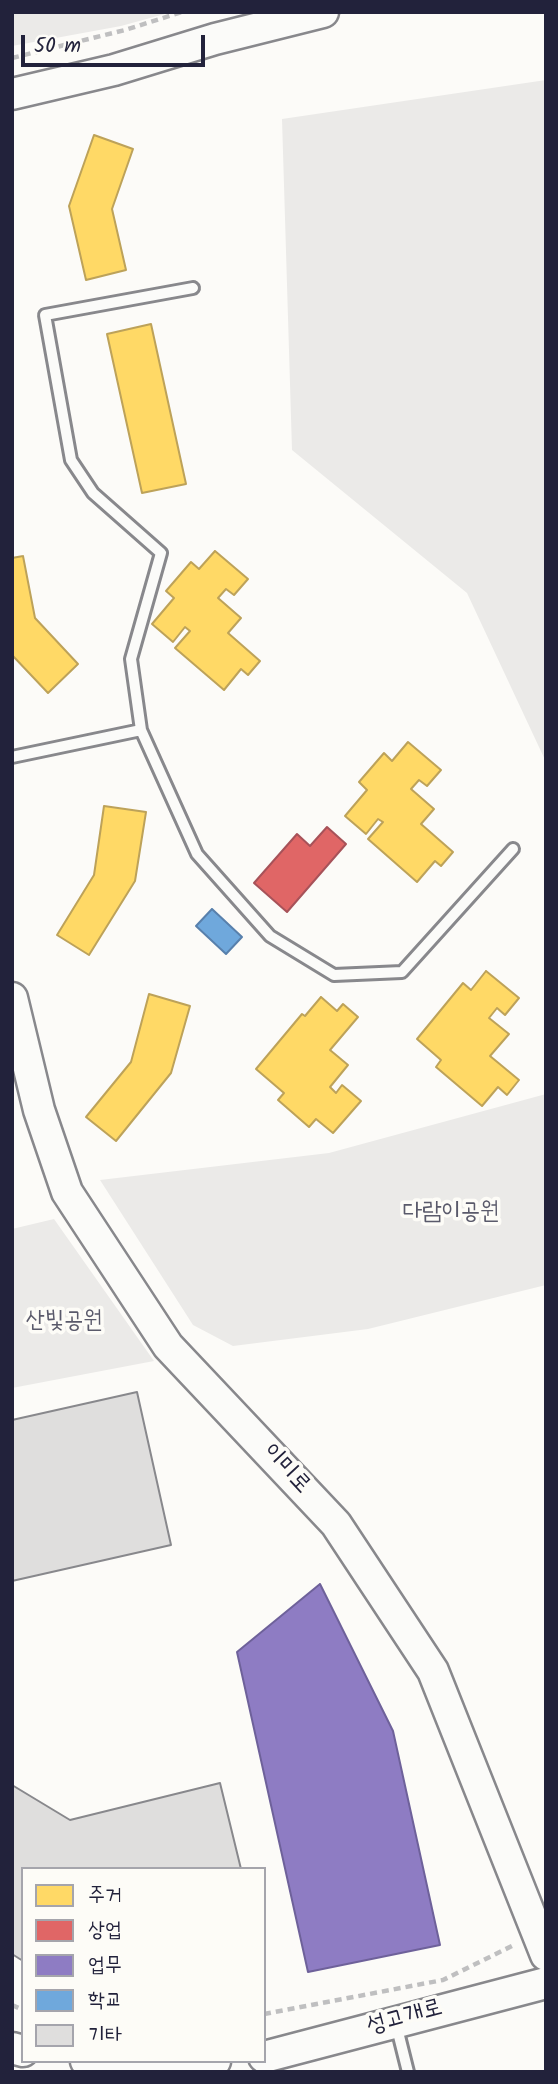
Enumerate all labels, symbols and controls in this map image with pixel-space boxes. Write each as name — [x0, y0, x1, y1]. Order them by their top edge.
scale bar — [24, 21, 208, 65]
text: 50 m — [34, 30, 81, 63]
park label: 다람이공원 — [403, 1200, 499, 1228]
park label: 산빛공원 — [25, 1309, 103, 1337]
street label: 이미로 — [255, 1439, 315, 1501]
legend — [21, 1867, 266, 2063]
text: 주거 — [88, 1879, 122, 1912]
text: 상업 — [88, 1914, 122, 1947]
text: 업무 — [88, 1949, 122, 1982]
text: 학교 — [88, 1984, 122, 2017]
street label: 성고개로 — [364, 1995, 446, 2043]
text: 기타 — [88, 2019, 122, 2052]

